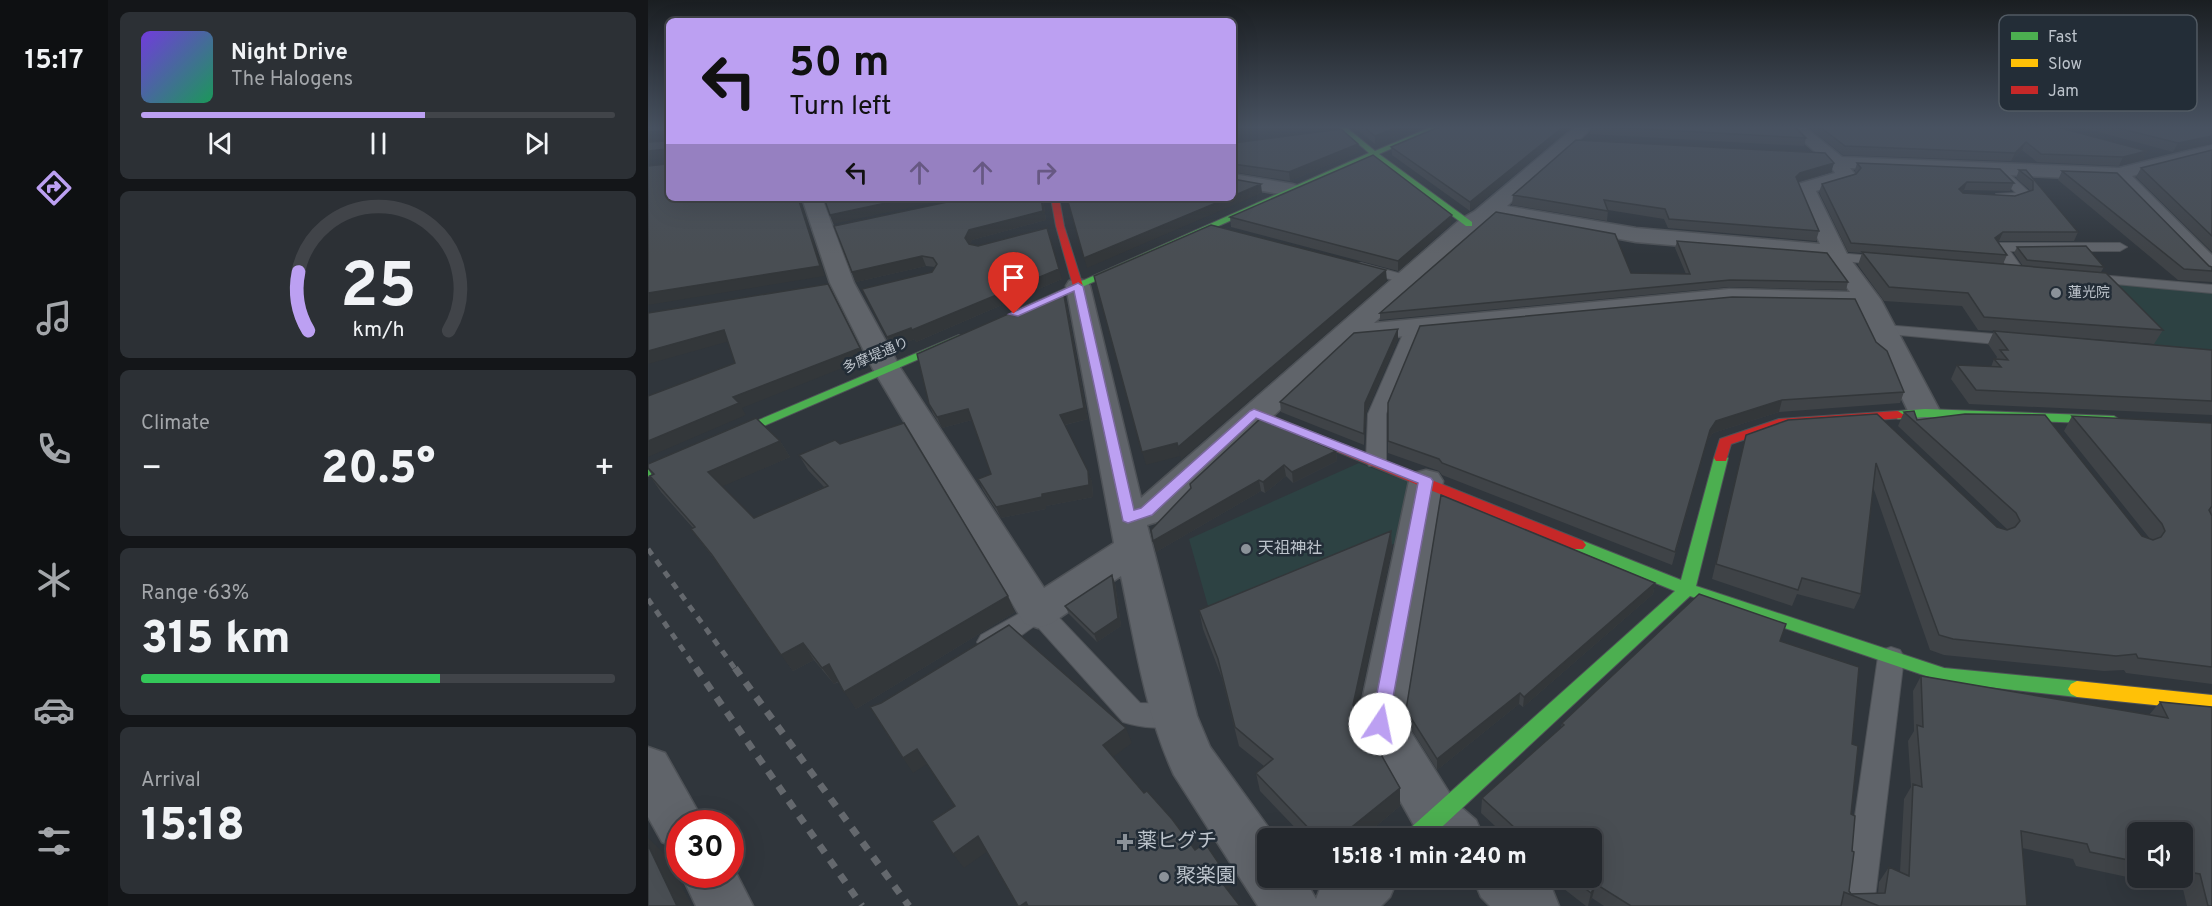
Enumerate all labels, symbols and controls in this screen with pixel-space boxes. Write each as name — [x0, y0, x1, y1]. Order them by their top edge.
legend — [1999, 15, 2197, 111]
text: Fast — [2048, 28, 2078, 48]
text: 50 m — [789, 38, 890, 91]
text: Night Drive — [231, 40, 348, 67]
icon: left — [690, 42, 768, 120]
text: 15:17 — [24, 44, 84, 78]
text: Slow — [2048, 55, 2082, 75]
text: The Halogens — [231, 67, 353, 93]
text: Jam — [2048, 82, 2079, 102]
text: Turn left — [789, 90, 891, 124]
icon: previous — [204, 127, 237, 160]
icon: pause — [362, 127, 395, 160]
icon: next — [520, 127, 553, 160]
icon: left — [840, 156, 873, 189]
icon: ahead — [903, 156, 936, 189]
icon: ahead — [966, 156, 999, 189]
icon: right — [1029, 156, 1062, 189]
icon: directions — [33, 167, 75, 209]
text: 25 — [340, 250, 416, 329]
pin — [988, 252, 1039, 314]
icon: arrive — [997, 261, 1030, 294]
place label: 蓮光院 — [2068, 285, 2110, 302]
marker: 蓮光院 — [2049, 286, 2063, 300]
icon: music — [33, 297, 75, 339]
text: km/h — [352, 318, 404, 345]
street label: 多摩堤通り — [840, 335, 912, 377]
text: Climate — [141, 411, 210, 437]
icon: phone — [33, 428, 75, 470]
text: 20.5° — [321, 442, 435, 499]
text: − — [141, 449, 162, 491]
text: + — [594, 449, 615, 491]
place label: 天祖神社 — [1258, 539, 1322, 559]
marker: 天祖神社 — [1239, 542, 1253, 556]
icon: climate — [33, 559, 75, 601]
text: Range · 63% — [141, 581, 249, 607]
text: 315 km — [141, 612, 291, 669]
icon: car — [33, 689, 75, 731]
position arrow — [1348, 692, 1412, 756]
text: Arrival — [141, 768, 201, 794]
text: 15:18 — [141, 799, 245, 856]
speed limit sign: 30 — [666, 810, 744, 888]
icon: filters — [33, 820, 75, 862]
map controls — [2127, 822, 2193, 888]
button: sound — [2127, 822, 2193, 888]
place label: 薬ヒグチ — [1137, 829, 1217, 855]
marker: 薬ヒグチ — [1118, 835, 1132, 849]
text: 15:18 · 1 min · 240 m — [1332, 844, 1527, 871]
place label: 聚楽園 — [1176, 864, 1236, 890]
marker: 聚楽園 — [1157, 870, 1171, 884]

